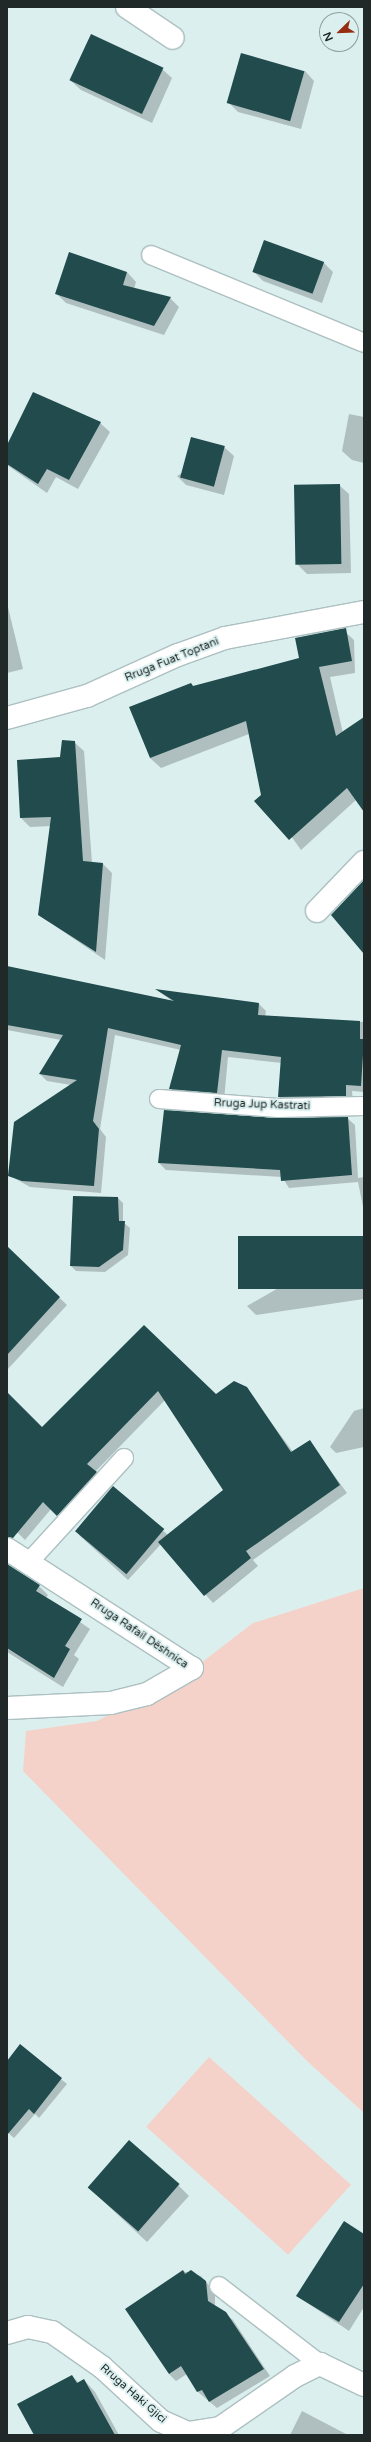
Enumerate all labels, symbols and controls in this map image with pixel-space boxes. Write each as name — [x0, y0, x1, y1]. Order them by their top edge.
north arrow — [319, 12, 359, 52]
text: N — [321, 30, 336, 43]
street label: Rruga Fuat Toptani — [123, 635, 221, 685]
street label: Rruga Jup Kastrati — [214, 1097, 310, 1113]
street label: Rruga Rafail Dëshnica — [88, 1596, 190, 1672]
street label: Rruga Haki Gjici — [97, 2362, 169, 2426]

